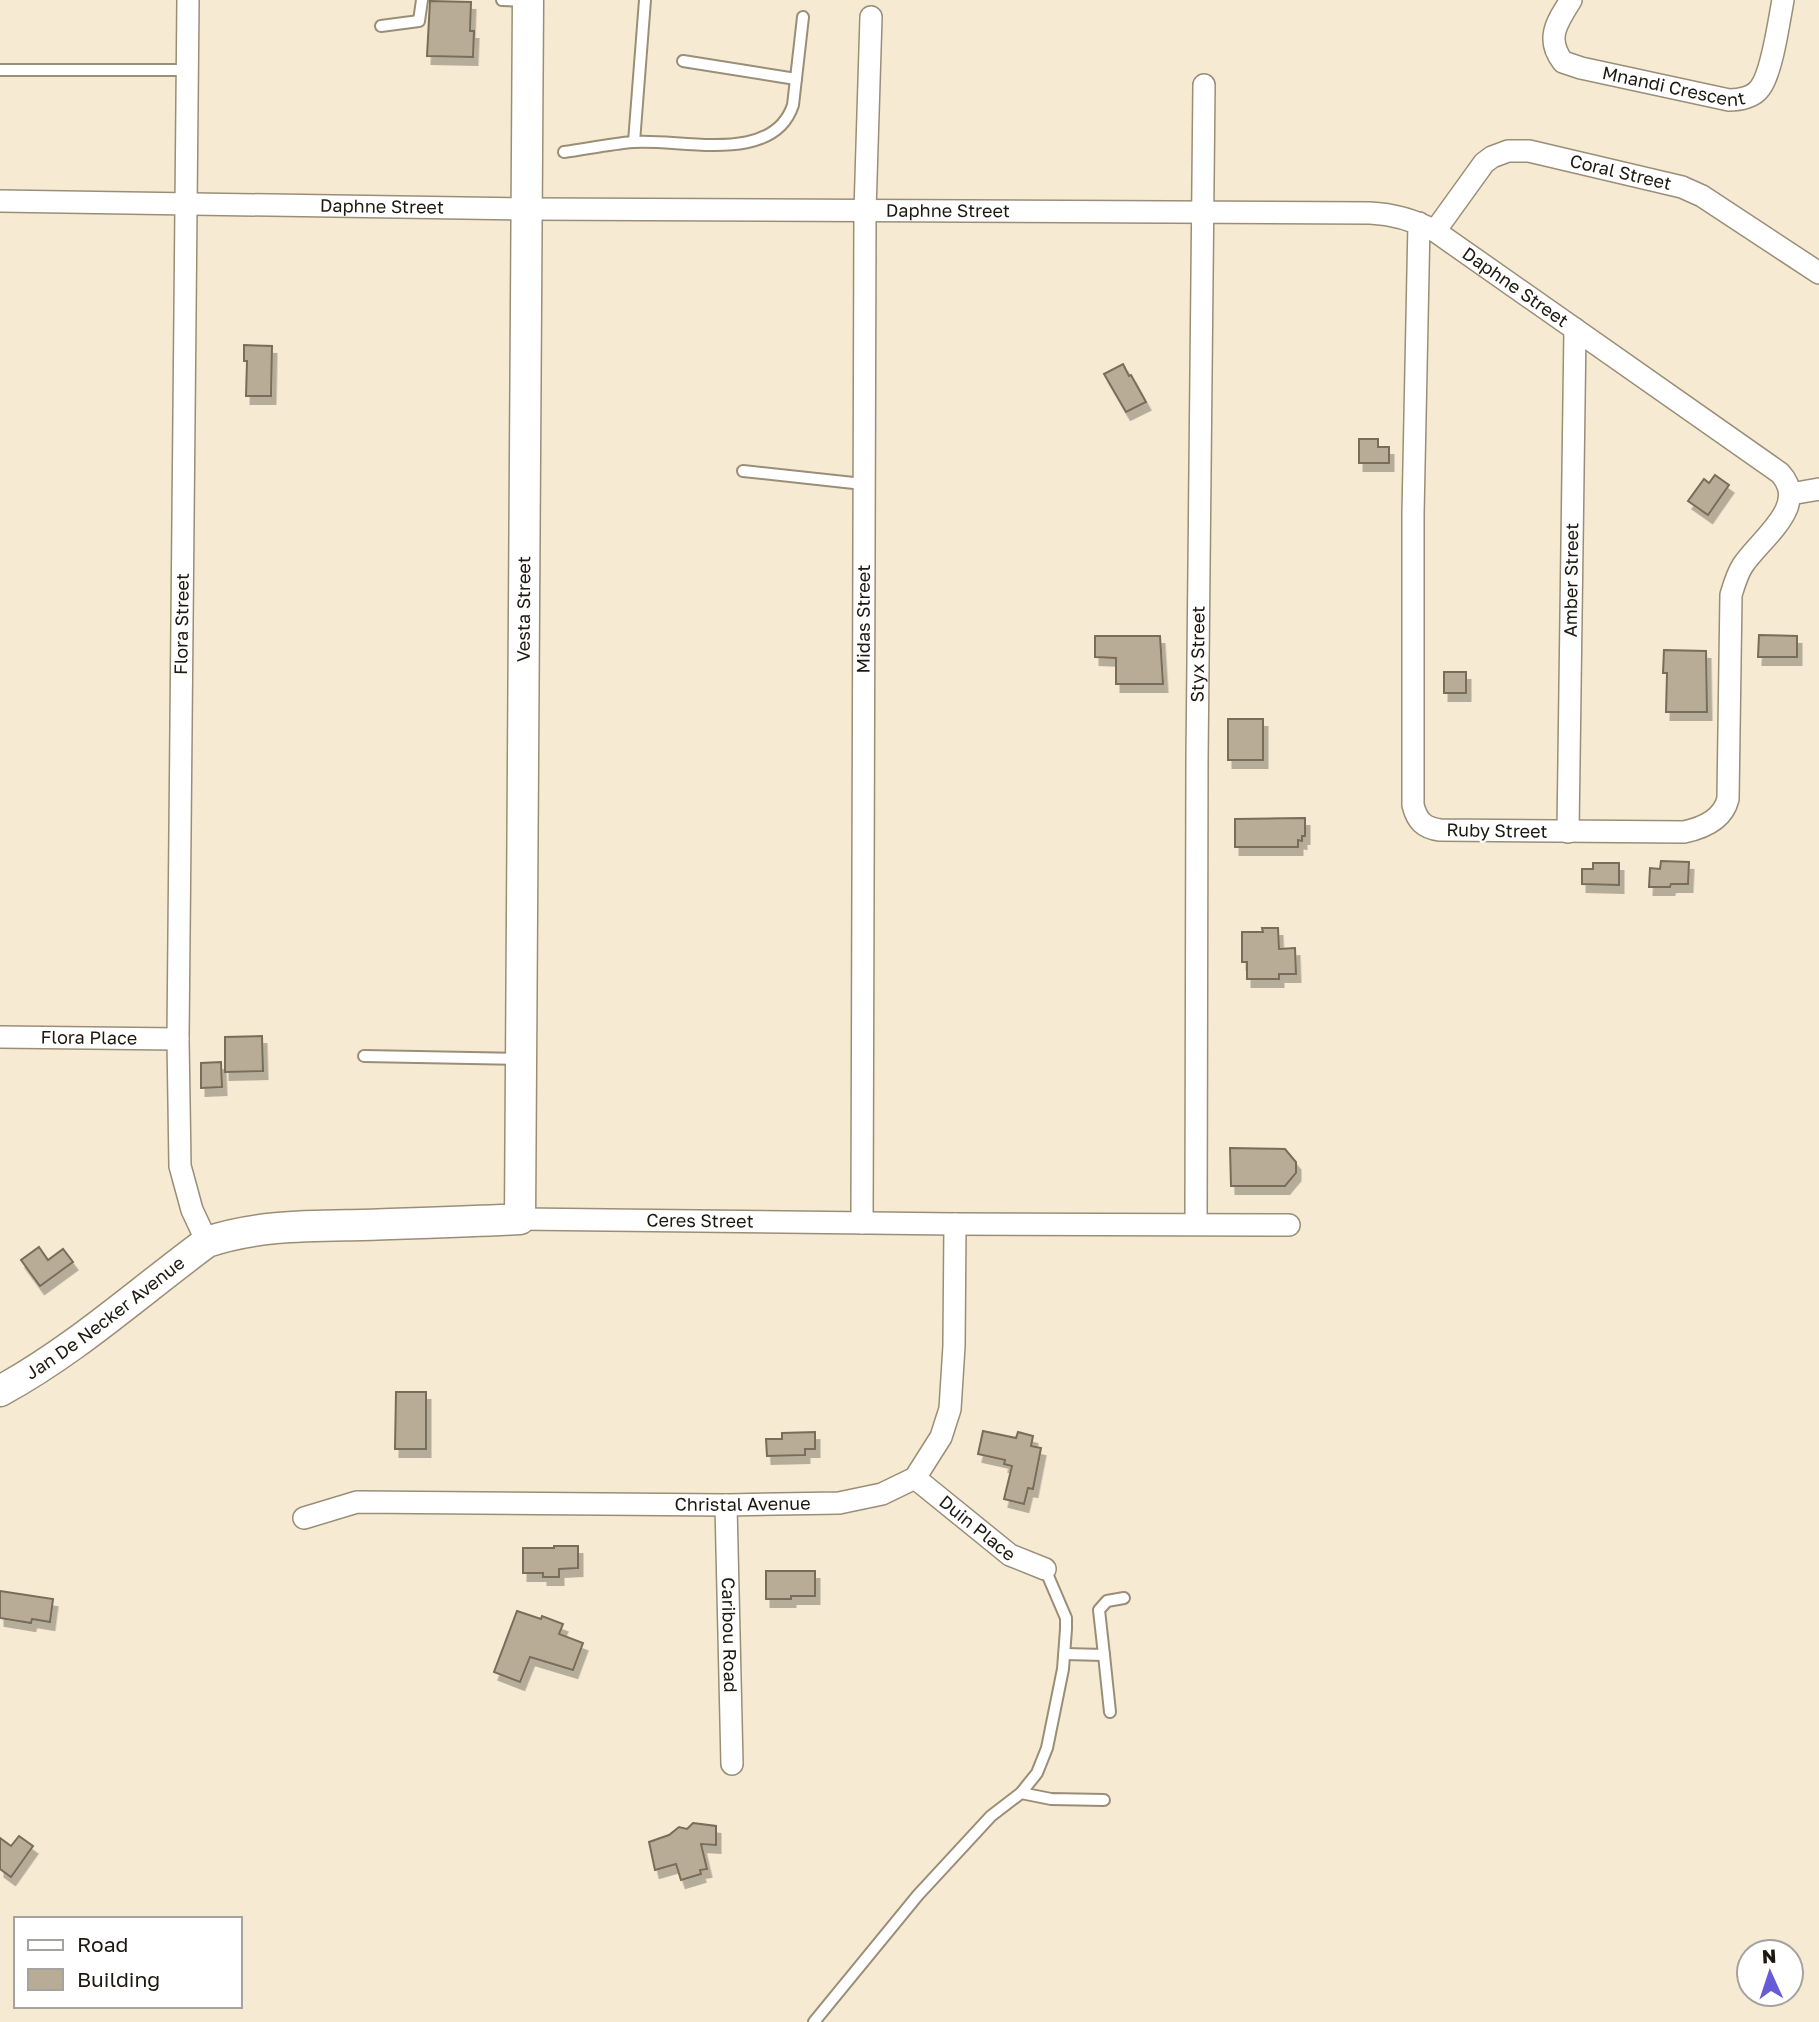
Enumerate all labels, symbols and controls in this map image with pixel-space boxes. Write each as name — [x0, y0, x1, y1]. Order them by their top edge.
street label: Mnandi Crescent — [1600, 61, 1747, 110]
street label: Coral Street — [1568, 149, 1674, 194]
street label: Daphne Street — [320, 194, 444, 218]
street label: Daphne Street — [886, 199, 1010, 221]
street label: Daphne Street — [1459, 242, 1573, 331]
street label: Amber Street — [1559, 523, 1582, 637]
street label: Vesta Street — [512, 556, 534, 662]
street label: Midas Street — [852, 564, 874, 674]
street label: Flora Street — [169, 573, 193, 675]
street label: Styx Street — [1186, 606, 1209, 702]
street label: Ruby Street — [1446, 818, 1548, 842]
street label: Flora Place — [41, 1025, 137, 1049]
street label: Ceres Street — [646, 1208, 754, 1232]
street label: Jan De Necker Avenue — [21, 1251, 188, 1384]
street label: Duin Place — [935, 1490, 1020, 1565]
street label: Christal Avenue — [675, 1492, 811, 1515]
street label: Caribou Road — [718, 1577, 742, 1693]
legend — [14, 1917, 242, 2008]
text: Road — [77, 1931, 128, 1957]
north arrow — [1735, 1938, 1805, 2008]
text: N — [1761, 1944, 1777, 1967]
text: Building — [77, 1966, 160, 1992]

